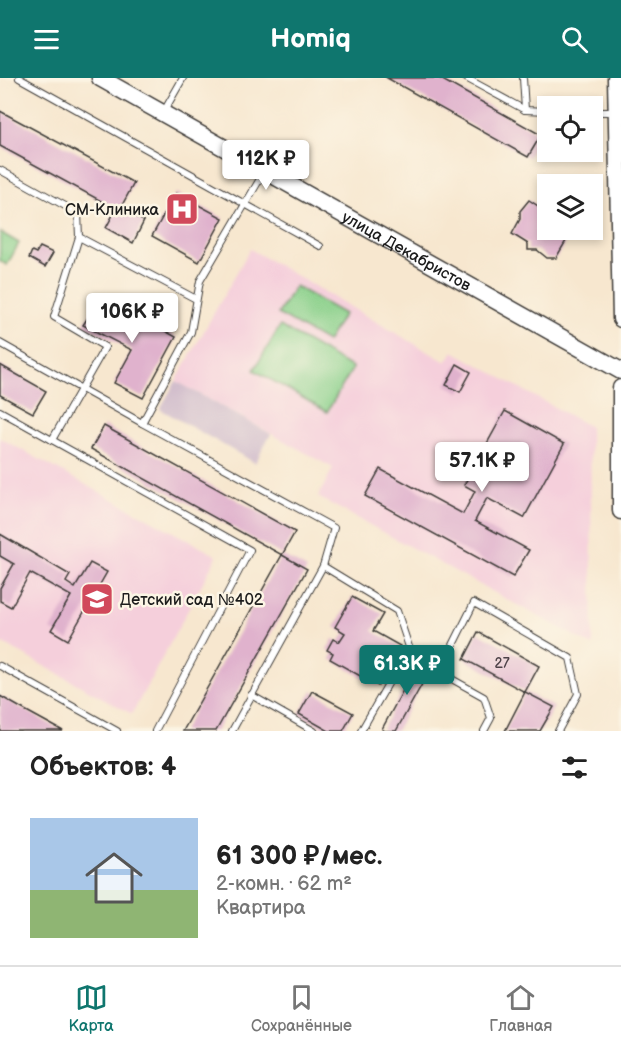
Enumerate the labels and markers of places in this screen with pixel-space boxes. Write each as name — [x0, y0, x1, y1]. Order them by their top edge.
pin: 112K ₽ — [217, 140, 315, 191]
hospital icon: СМ-Клиника — [164, 191, 200, 227]
place label: СМ-Клиника — [65, 201, 160, 220]
pin: 106K ₽ — [83, 293, 181, 344]
pin: 57.1K ₽ — [427, 442, 537, 493]
school or university icon: Детский сад №402 — [79, 581, 115, 617]
place label: Детский сад №402 — [120, 591, 264, 610]
pin: 61.3K ₽ — [352, 645, 462, 696]

